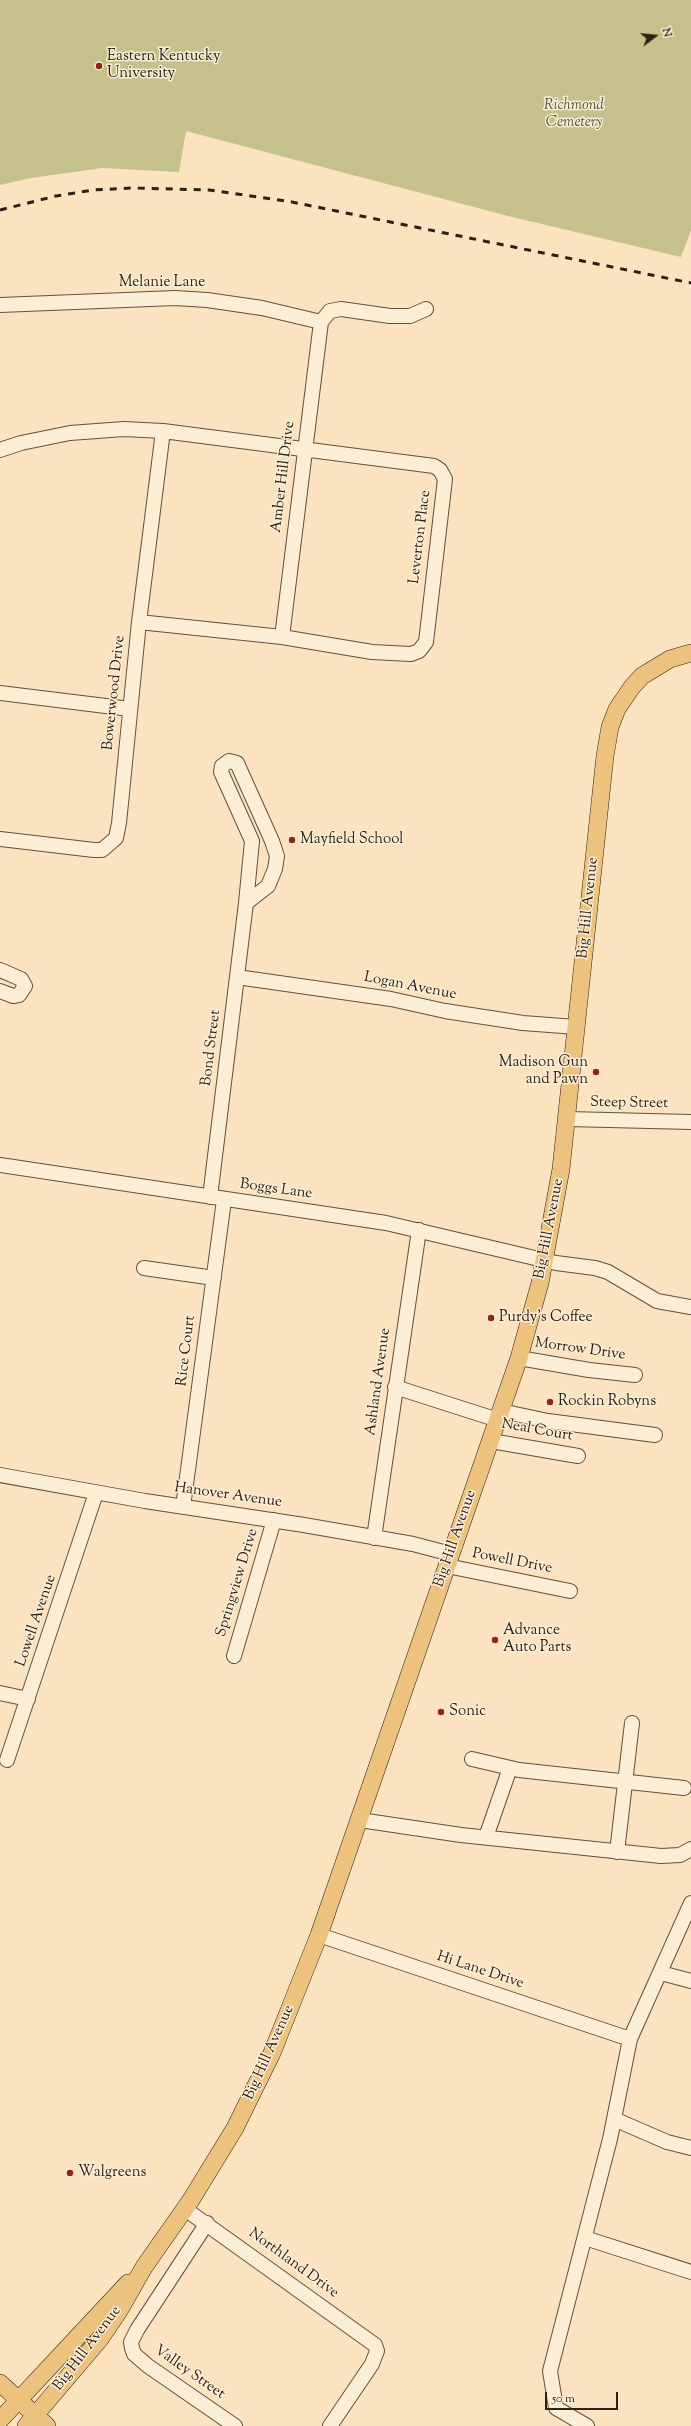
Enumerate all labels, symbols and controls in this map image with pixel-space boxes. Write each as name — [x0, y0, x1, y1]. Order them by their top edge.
north arrow — [635, 16, 675, 56]
text: N — [658, 26, 675, 39]
place label: Eastern Kentucky University — [107, 48, 220, 83]
marker: Eastern Kentucky University — [94, 61, 104, 71]
park label: Richmond Cemetery — [544, 97, 604, 132]
street label: Melanie Lane — [119, 274, 205, 292]
street label: Amber Hill Drive — [268, 420, 300, 534]
street label: Leverton Place — [406, 489, 436, 585]
street label: Bowerwood Drive — [100, 635, 130, 751]
place label: Mayfield School — [300, 831, 404, 849]
marker: Mayfield School — [287, 835, 297, 845]
street label: Big Hill Avenue — [575, 856, 603, 960]
street label: Logan Avenue — [362, 969, 458, 1005]
street label: Bond Street — [198, 1009, 226, 1087]
place label: Madison Gun and Pawn — [499, 1054, 588, 1089]
marker: Madison Gun and Pawn — [591, 1067, 601, 1077]
street label: Steep Street — [590, 1094, 668, 1114]
street label: Boggs Lane — [239, 1176, 313, 1204]
street label: Big Hill Avenue — [531, 1177, 569, 1281]
place label: Purdy's Coffee — [499, 1309, 593, 1327]
marker: Purdy's Coffee — [486, 1313, 496, 1323]
street label: Rice Court — [174, 1315, 200, 1387]
street label: Ashland Avenue — [363, 1327, 395, 1437]
street label: Morrow Drive — [534, 1335, 626, 1365]
place label: Rockin Robyns — [558, 1393, 656, 1411]
marker: Rockin Robyns — [545, 1397, 555, 1407]
street label: Neal Court — [500, 1416, 574, 1446]
street label: Hanover Avenue — [173, 1480, 283, 1512]
street label: Big Hill Avenue — [431, 1488, 481, 1590]
street label: Springview Drive — [213, 1527, 263, 1639]
street label: Powell Drive — [471, 1545, 553, 1579]
street label: Lowell Avenue — [13, 1573, 61, 1669]
place label: Advance Auto Parts — [503, 1622, 571, 1657]
marker: Advance Auto Parts — [490, 1635, 500, 1645]
place label: Sonic — [449, 1703, 486, 1721]
marker: Sonic — [436, 1707, 446, 1717]
street label: Hi Lane Drive — [434, 1948, 526, 1994]
street label: Big Hill Avenue — [241, 2003, 299, 2103]
place label: Walgreens — [78, 2164, 146, 2182]
marker: Walgreens — [65, 2168, 75, 2178]
street label: Northland Drive — [244, 2225, 342, 2303]
street label: Big Hill Avenue — [50, 2303, 126, 2395]
street label: Valley Street — [150, 2342, 228, 2404]
scale bar — [547, 2384, 620, 2410]
text: 50 m — [552, 2390, 575, 2408]

